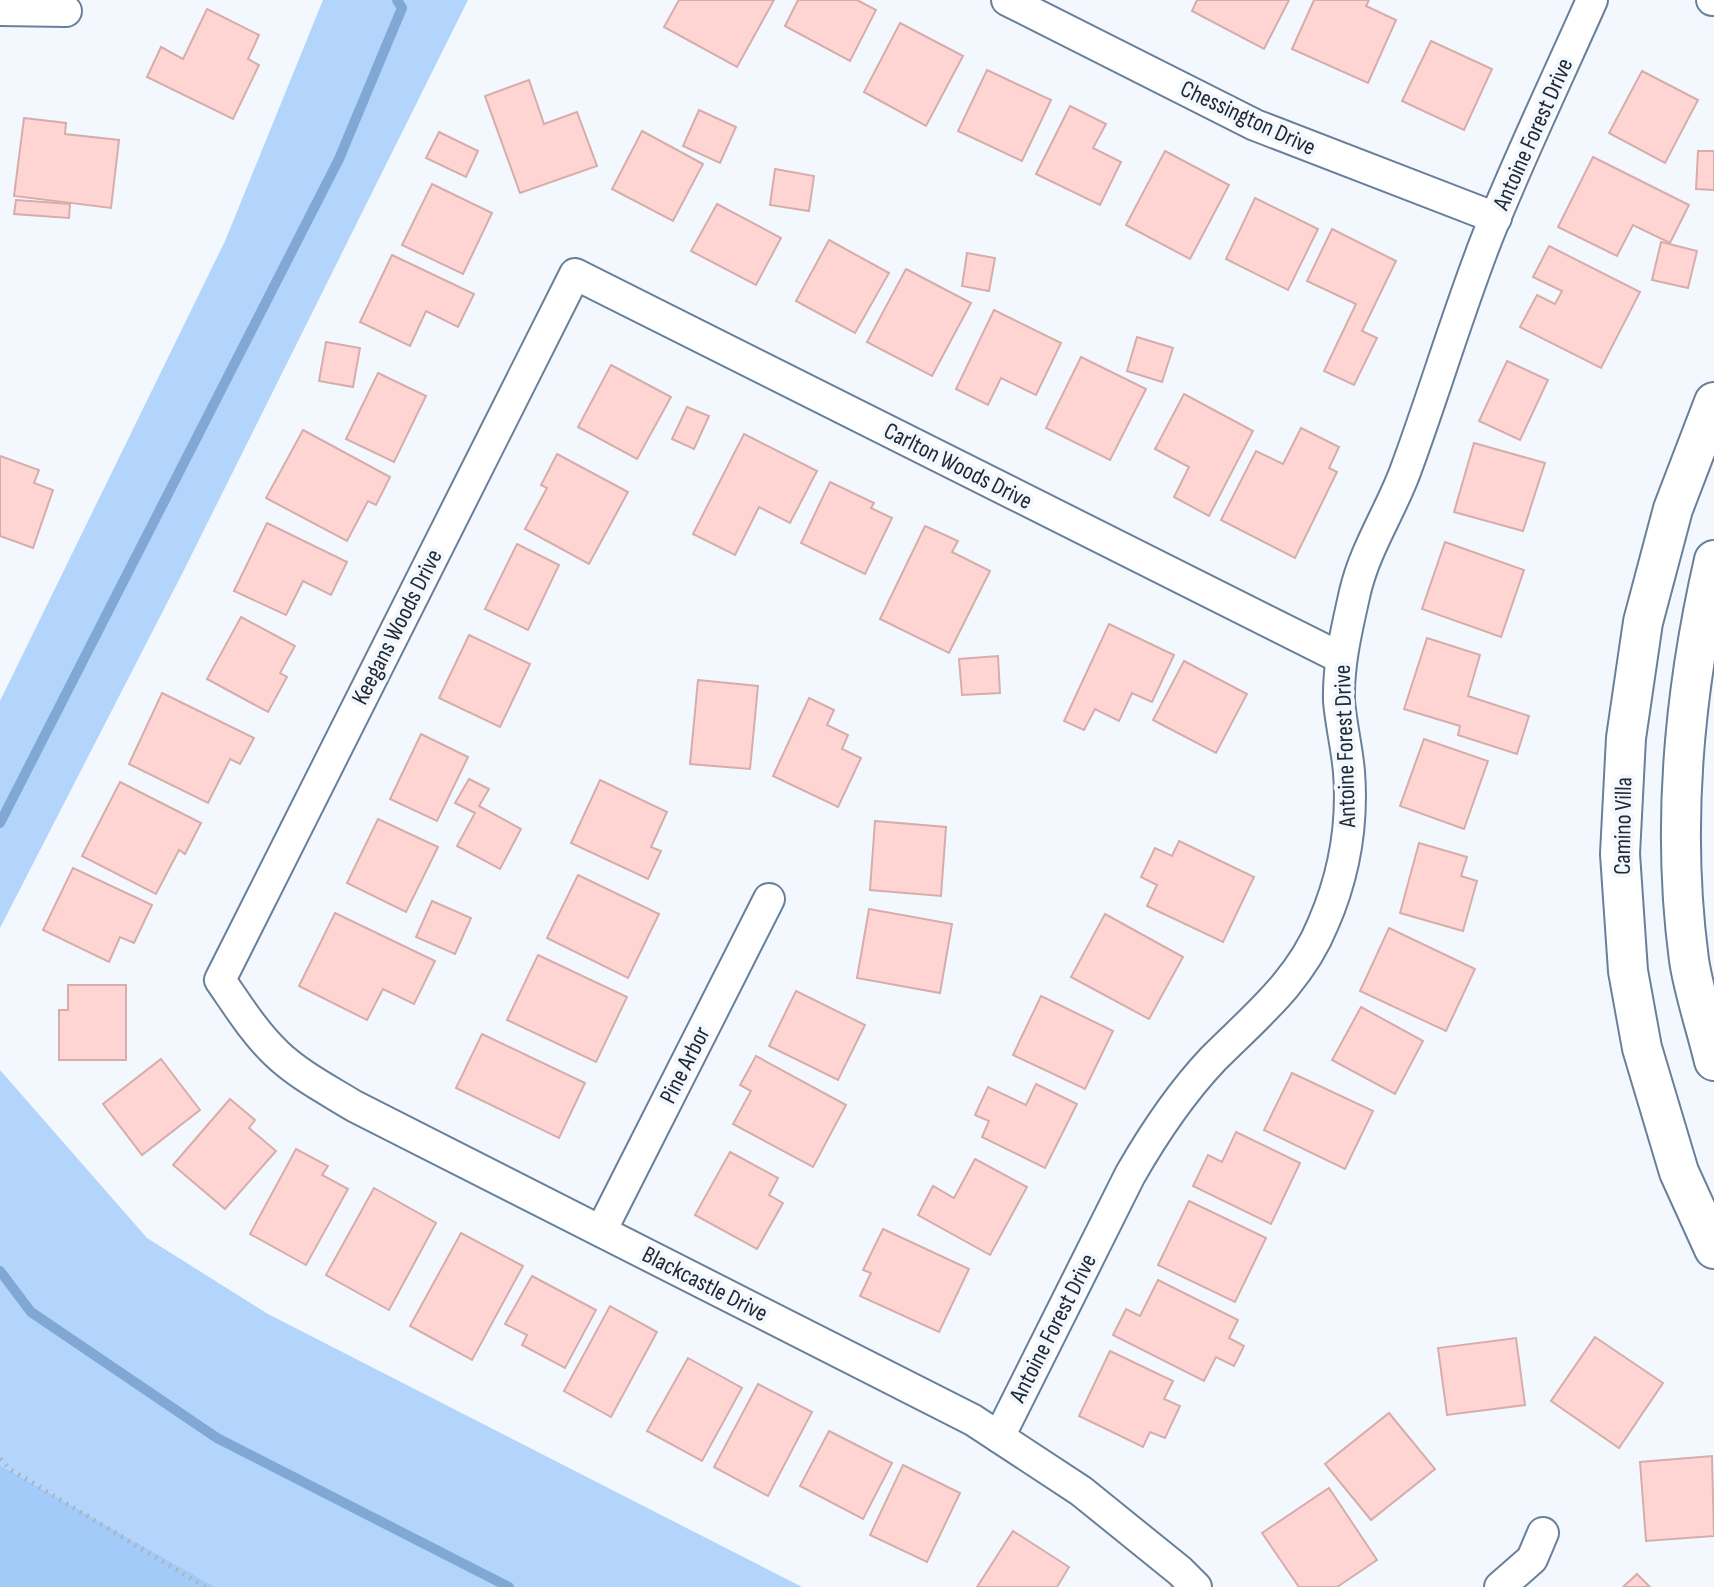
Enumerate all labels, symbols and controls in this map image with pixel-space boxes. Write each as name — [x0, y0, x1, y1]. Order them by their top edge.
street label: Antoine Forest Drive — [1486, 54, 1579, 215]
street label: Chessington Drive — [1176, 74, 1320, 162]
street label: Carlton Woods Drive — [879, 416, 1037, 516]
street label: Keegans Woods Drive — [345, 544, 449, 710]
street label: Antoine Forest Drive — [1328, 664, 1362, 829]
street label: Camino Villa — [1608, 777, 1638, 875]
street label: Pine Arbor — [653, 1021, 717, 1108]
street label: Blackcastle Drive — [637, 1240, 773, 1328]
street label: Antoine Forest Drive — [1003, 1249, 1103, 1408]

